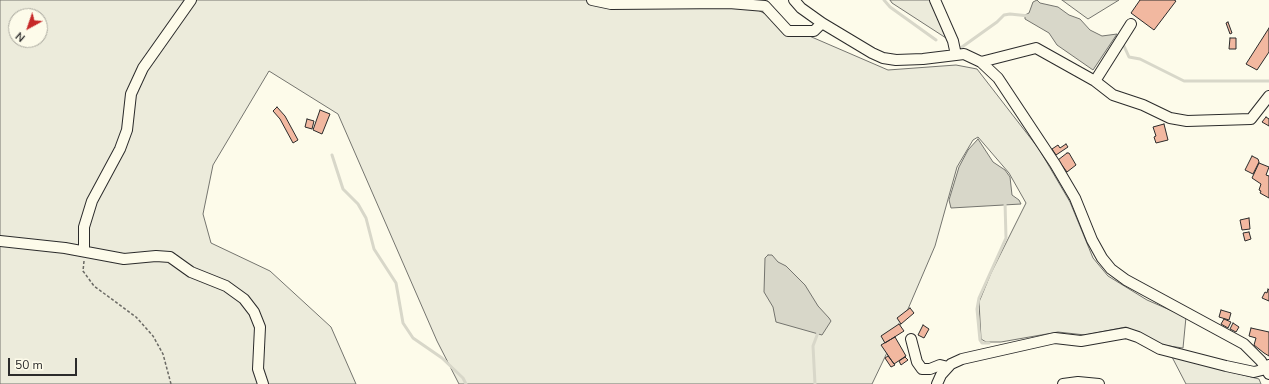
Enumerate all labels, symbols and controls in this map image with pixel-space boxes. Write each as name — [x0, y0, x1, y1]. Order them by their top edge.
north arrow — [8, 8, 48, 48]
text: N — [13, 28, 29, 45]
scale bar — [10, 350, 79, 376]
text: 50 m — [15, 357, 43, 373]

